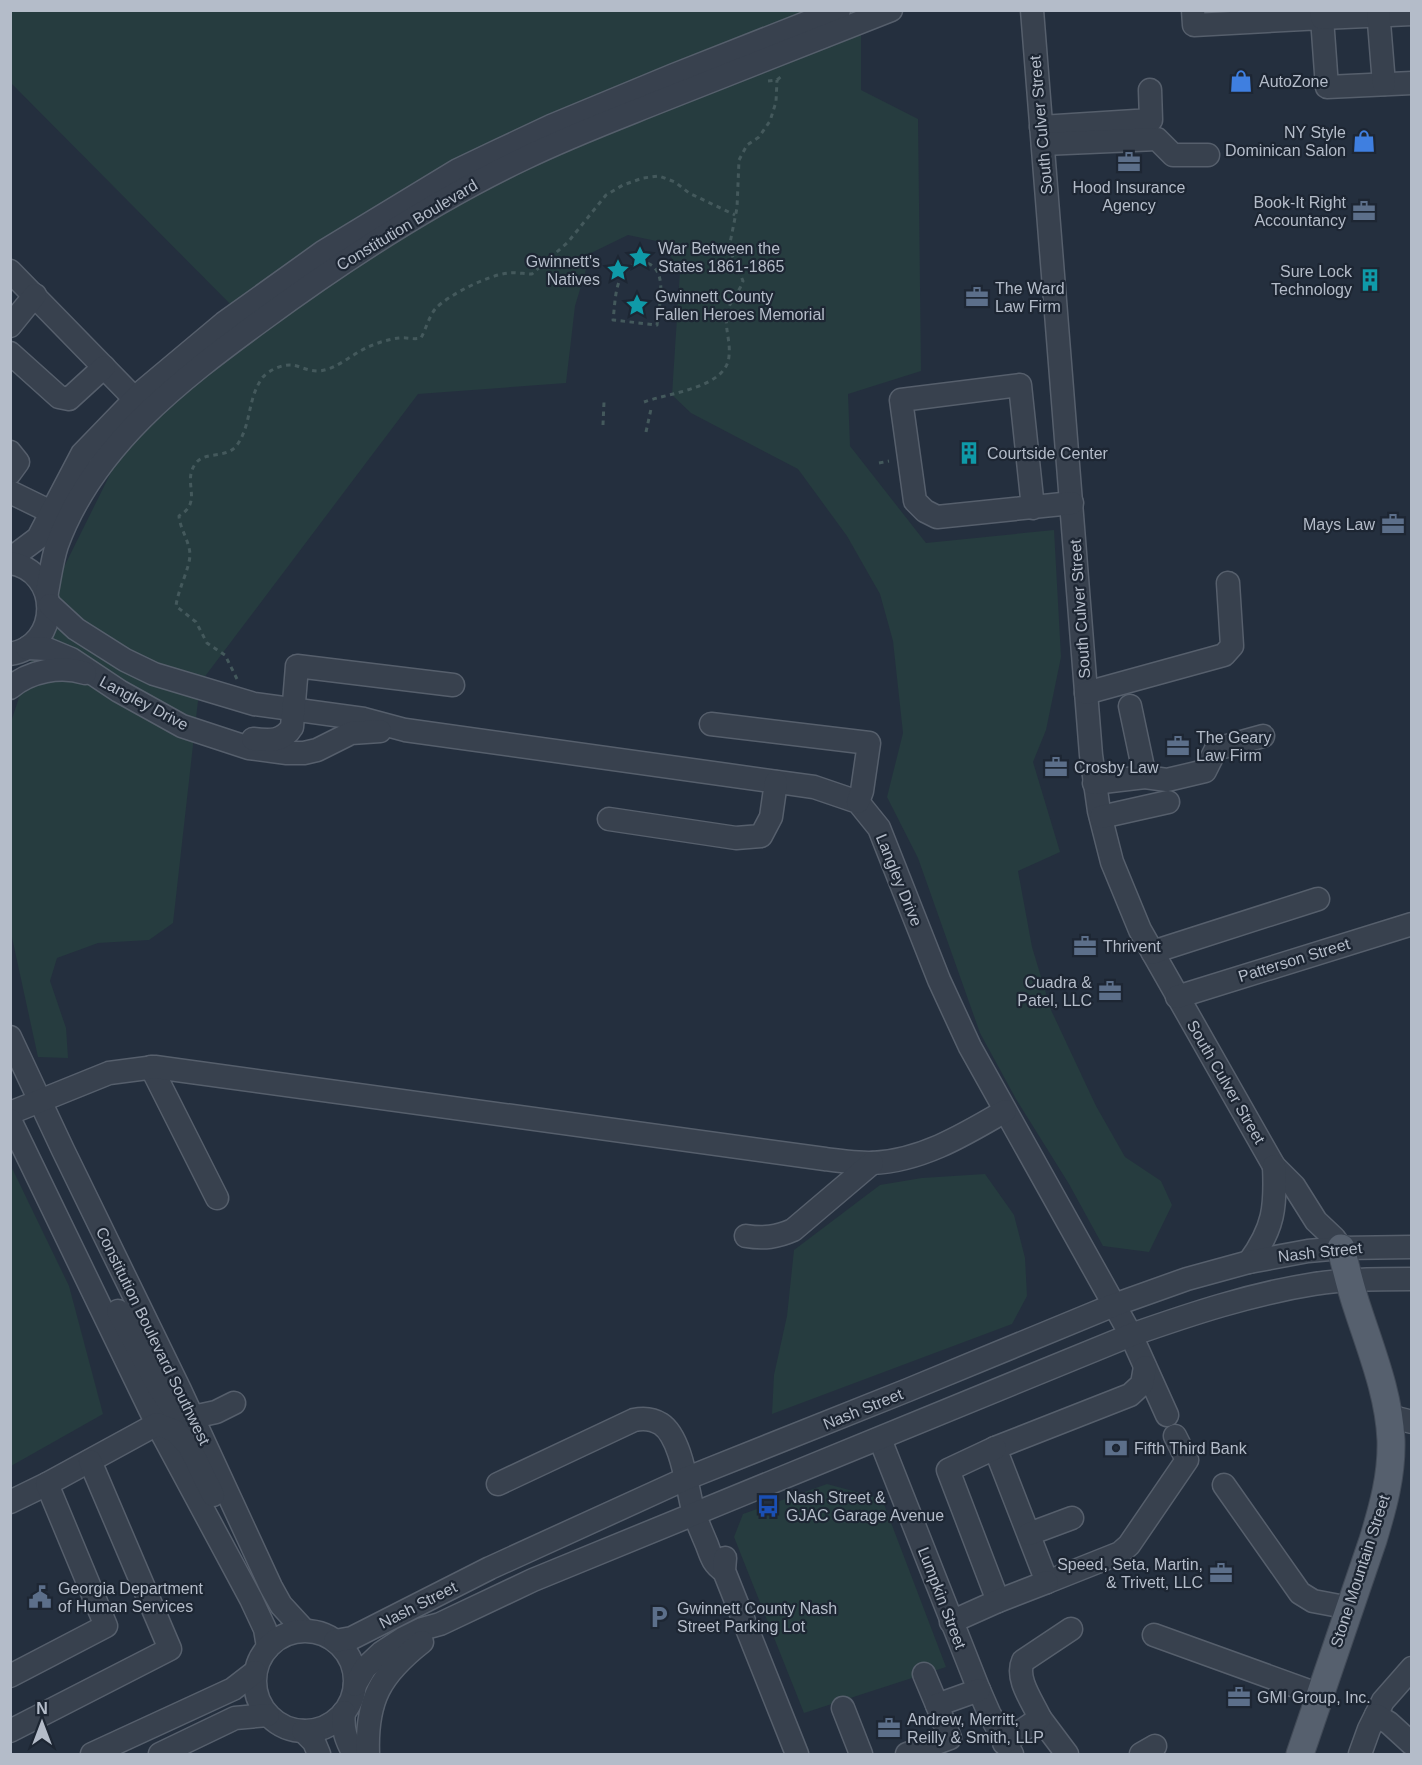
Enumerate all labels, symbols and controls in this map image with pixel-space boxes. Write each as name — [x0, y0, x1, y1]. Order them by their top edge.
street label: South Culver Street — [1026, 54, 1056, 195]
shop icon: AutoZone — [1228, 68, 1254, 94]
place label: AutoZone — [1259, 73, 1328, 90]
place label: NY Style Dominican Salon — [1225, 124, 1346, 159]
shop icon: NY Style Dominican Salon — [1351, 128, 1377, 154]
office icon: Hood Insurance Agency — [1116, 149, 1142, 175]
street label: Constitution Boulevard — [334, 176, 480, 274]
place label: Hood Insurance Agency — [1073, 179, 1186, 214]
place label: Book-It Right Accountancy — [1254, 194, 1347, 229]
office icon: Book-It Right Accountancy — [1351, 198, 1377, 224]
place label: War Between the States 1861-1865 — [658, 240, 784, 275]
place icon: War Between the States 1861-1865 — [627, 244, 653, 270]
place label: Gwinnett's Natives — [526, 253, 600, 288]
place icon: Gwinnett's Natives — [605, 257, 631, 283]
place label: Sure Lock Technology — [1271, 263, 1353, 298]
building icon: Sure Lock Technology — [1357, 267, 1383, 293]
place label: The Ward Law Firm — [995, 280, 1065, 315]
office icon: The Ward Law Firm — [964, 284, 990, 310]
place label: Gwinnett County Fallen Heroes Memorial — [655, 288, 825, 323]
place icon: Gwinnett County Fallen Heroes Memorial — [624, 292, 650, 318]
building icon: Courtside Center — [956, 440, 982, 466]
place label: Courtside Center — [987, 445, 1109, 462]
office icon: Mays Law — [1380, 511, 1406, 537]
place label: Mays Law — [1303, 516, 1375, 533]
street label: South Culver Street — [1067, 538, 1093, 679]
street label: Langley Drive — [97, 673, 191, 734]
place label: The Geary Law Firm — [1196, 729, 1272, 764]
office icon: The Geary Law Firm — [1165, 733, 1191, 759]
office icon: Crosby Law — [1043, 754, 1069, 780]
place label: Crosby Law — [1074, 759, 1159, 776]
street label: Langley Drive — [873, 831, 925, 929]
office icon: Thrivent — [1072, 933, 1098, 959]
street label: Patterson Street — [1236, 935, 1352, 985]
place label: Thrivent — [1103, 938, 1161, 955]
place label: Cuadra & Patel, LLC — [1017, 974, 1092, 1009]
office icon: Cuadra & Patel, LLC — [1097, 978, 1123, 1004]
street label: South Culver Street — [1184, 1017, 1269, 1147]
street label: Constitution Boulevard Southwest — [93, 1224, 214, 1448]
street label: Nash Street — [1277, 1239, 1363, 1265]
street label: Nash Street — [821, 1385, 906, 1433]
bank icon: Fifth Third Bank — [1103, 1435, 1129, 1461]
place label: Fifth Third Bank — [1134, 1440, 1248, 1457]
place label: Nash Street & GJAC Garage Avenue — [786, 1489, 944, 1524]
street label: Stone Mountain Street — [1327, 1492, 1393, 1649]
bus stop icon: Nash Street & GJAC Garage Avenue — [755, 1493, 781, 1519]
street label: Lumpkin Street — [915, 1545, 969, 1652]
place label: Speed, Seta, Martin, & Trivett, LLC — [1057, 1556, 1203, 1591]
office icon: Speed, Seta, Martin, & Trivett, LLC — [1208, 1560, 1234, 1586]
street label: Nash Street — [377, 1578, 460, 1632]
place label: Georgia Department of Human Services — [58, 1580, 204, 1615]
public building icon: Georgia Department of Human Services — [27, 1584, 53, 1610]
place label: Gwinnett County Nash Street Parking Lot — [677, 1600, 837, 1635]
parking icon: Gwinnett County Nash Street Parking Lot — [646, 1604, 672, 1630]
office icon: GMI Group, Inc. — [1226, 1684, 1252, 1710]
place label: GMI Group, Inc. — [1257, 1689, 1371, 1706]
north arrow — [12, 1693, 72, 1753]
text: N — [36, 1700, 48, 1717]
place label: Andrew, Merritt, Reilly & Smith, LLP — [907, 1711, 1044, 1746]
office icon: Andrew, Merritt, Reilly & Smith, LLP — [876, 1715, 902, 1741]

